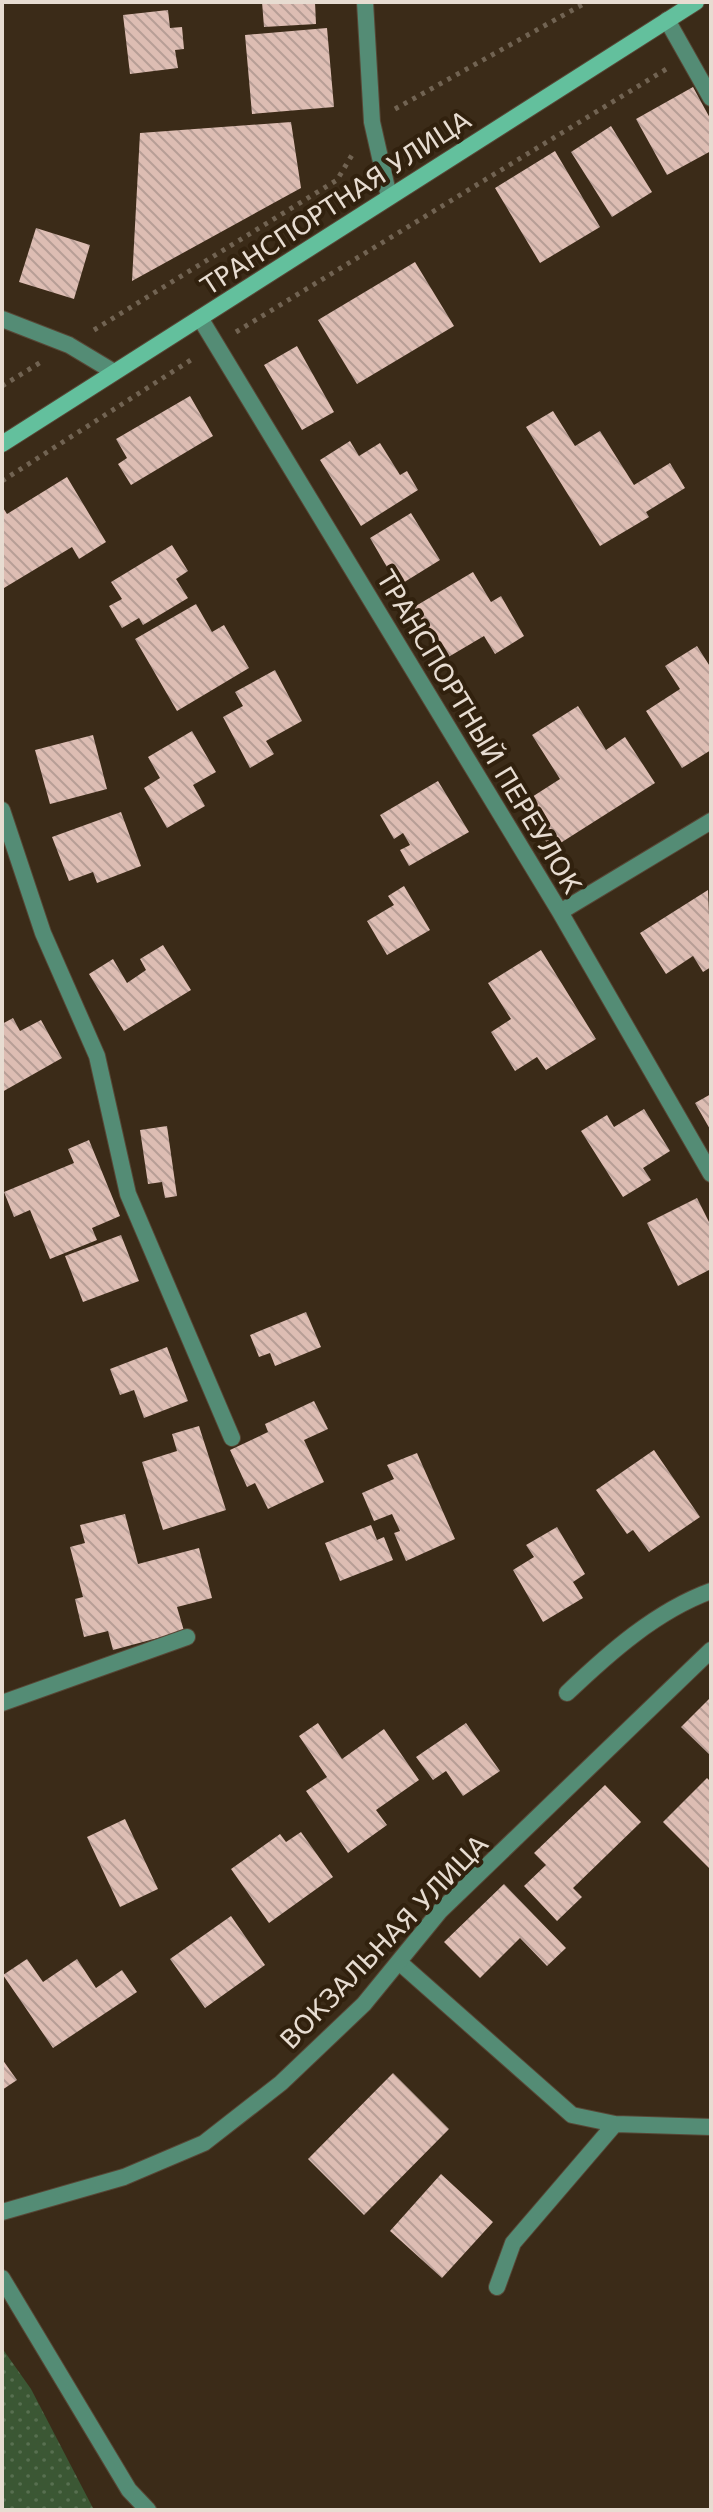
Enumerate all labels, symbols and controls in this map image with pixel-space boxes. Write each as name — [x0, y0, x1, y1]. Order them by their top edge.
street label: ТРАНСПОРТНАЯ УЛИЦА — [195, 104, 476, 302]
street label: ТРАНСПОРТНЫЙ ПЕРЕУЛОК — [370, 564, 588, 899]
street label: ВОКЗАЛЬНАЯ УЛИЦА — [274, 1829, 494, 2055]

